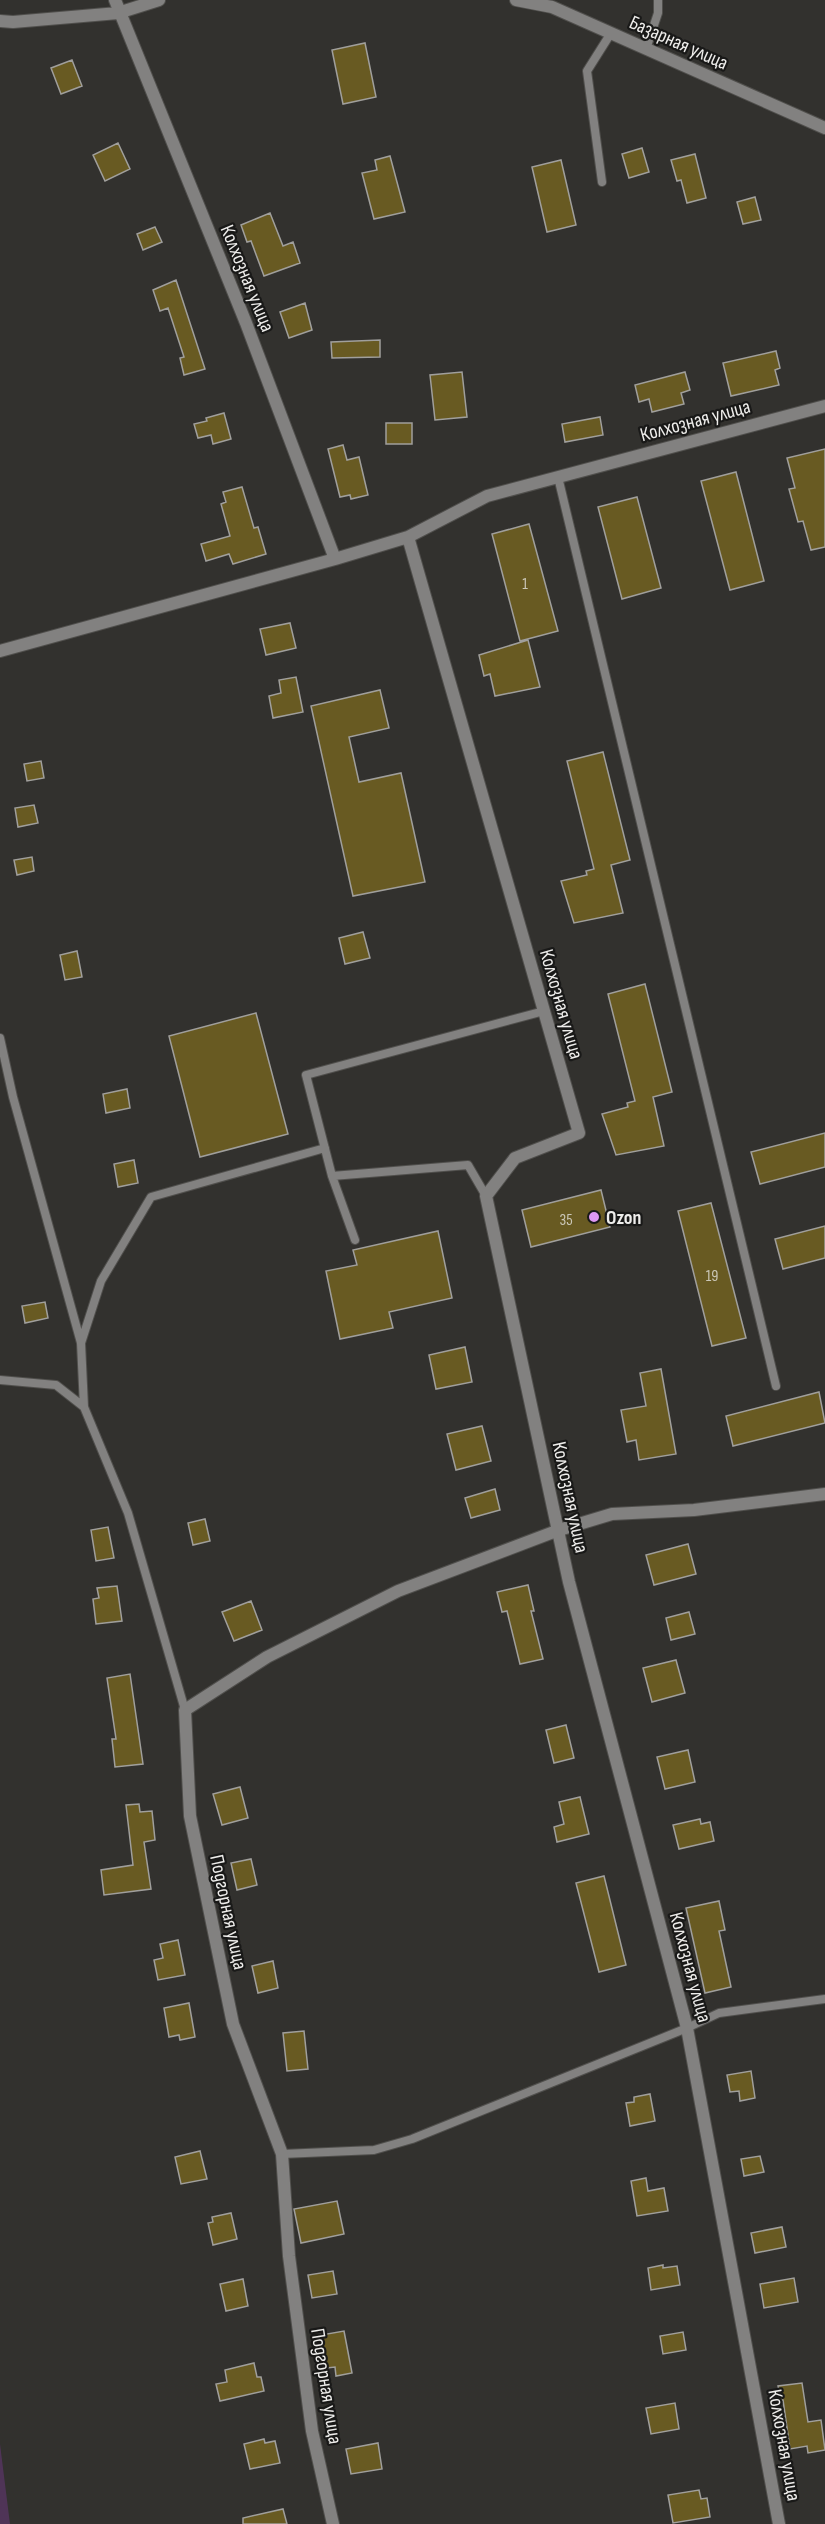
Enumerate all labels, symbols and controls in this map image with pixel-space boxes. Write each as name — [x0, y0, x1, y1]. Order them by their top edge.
street label: Базарная улица — [626, 10, 732, 75]
street label: Колхозная улица — [215, 221, 279, 335]
street label: Колхозная улица — [638, 395, 753, 447]
house number: 1 — [522, 575, 528, 594]
street label: Колхозная улица — [534, 947, 588, 1062]
place label: Ozon — [606, 1206, 641, 1230]
marker: Ozon — [587, 1210, 601, 1224]
house number: 35 — [559, 1211, 573, 1230]
house number: 19 — [706, 1267, 718, 1286]
street label: Колхозная улица — [547, 1439, 594, 1555]
street label: Подгорная улица — [204, 1853, 252, 1972]
street label: Колхозная улица — [664, 1910, 716, 2025]
street label: Подгорная улица — [305, 2327, 347, 2446]
street label: Колхозная улица — [762, 2387, 806, 2503]

